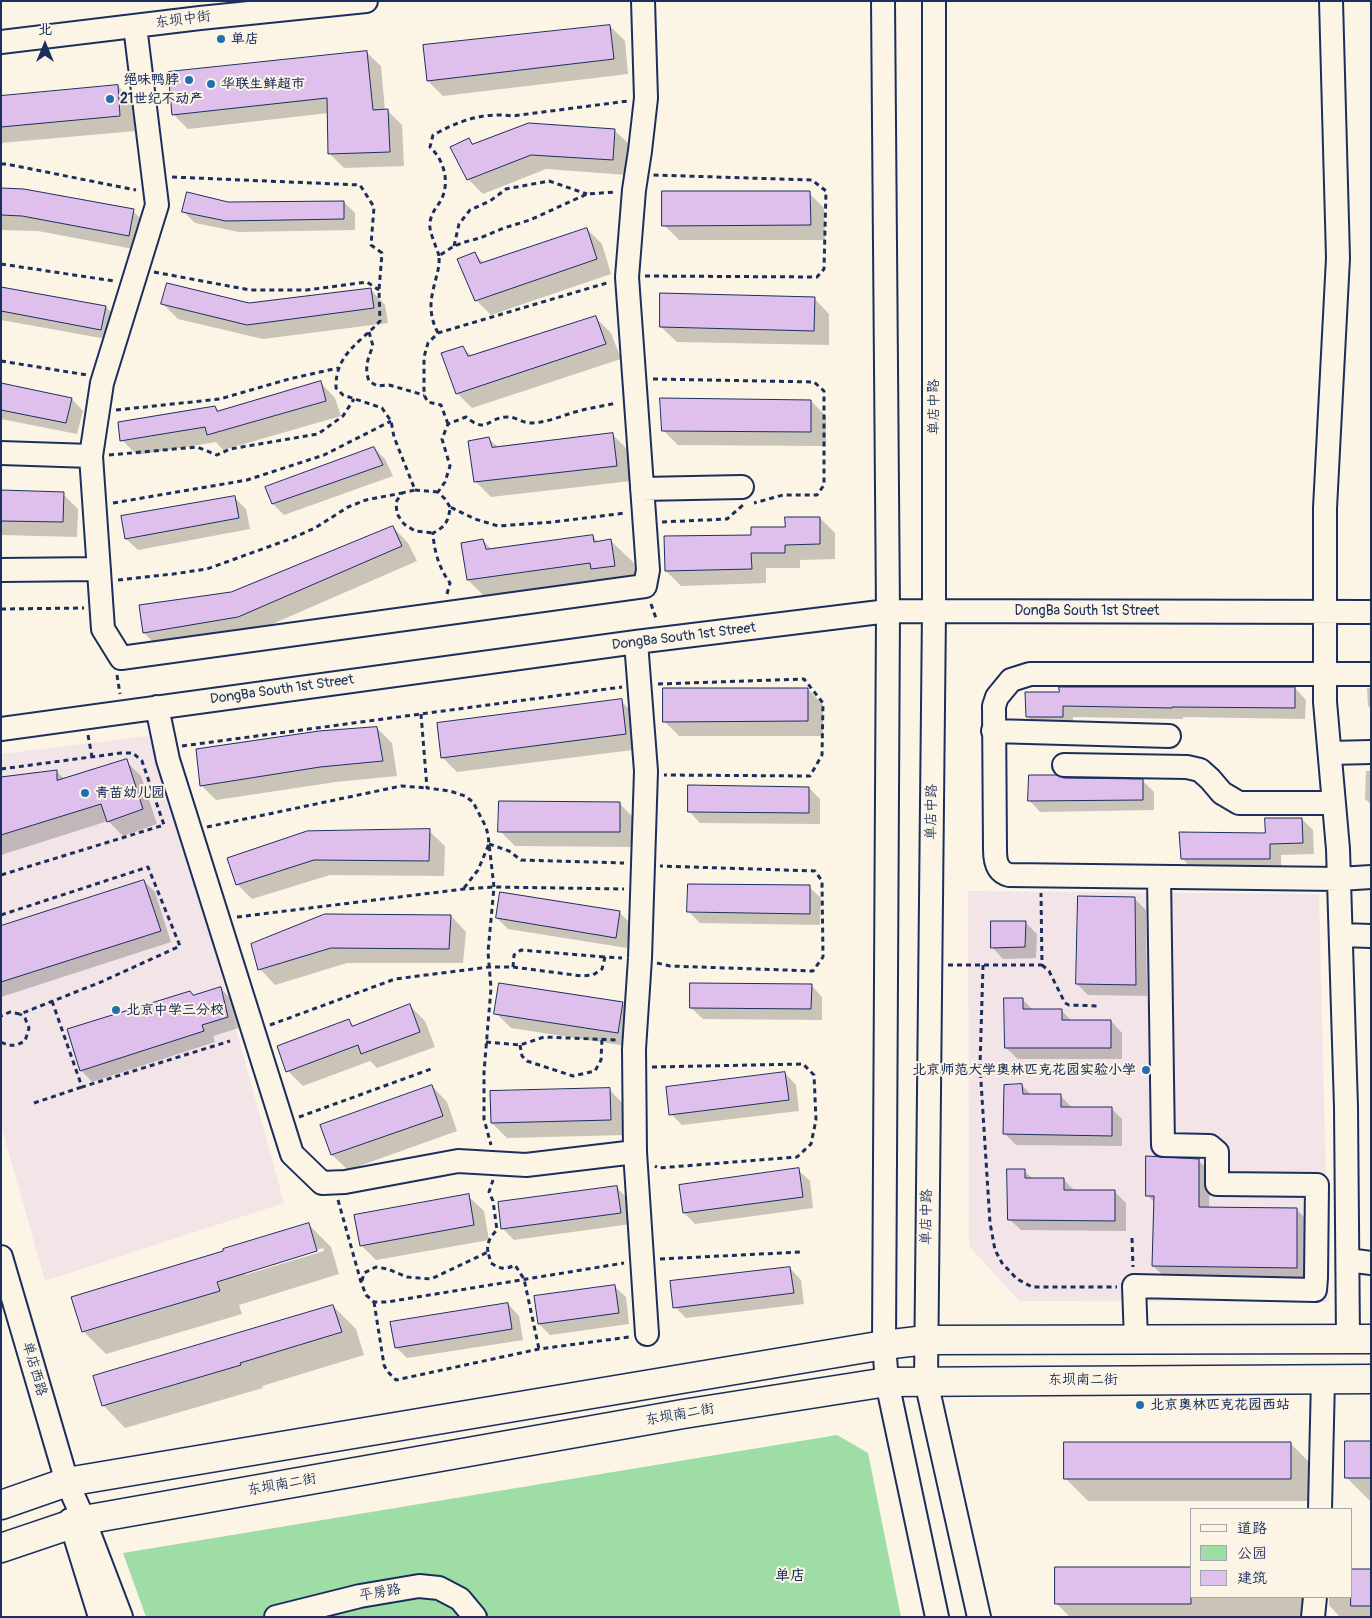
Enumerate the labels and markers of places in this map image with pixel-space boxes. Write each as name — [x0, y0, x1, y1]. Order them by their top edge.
place label: 单店 — [231, 31, 259, 47]
marker: 单店 — [215, 33, 227, 45]
place label: 绝味鸭脖 — [123, 72, 179, 88]
marker: 绝味鸭脖 — [183, 74, 195, 86]
place label: 华联生鲜超市 — [221, 76, 305, 92]
marker: 华联生鲜超市 — [205, 78, 217, 90]
place label: 21世纪不动产 — [120, 91, 203, 107]
marker: 21世纪不动产 — [104, 93, 116, 105]
place label: 青苗幼儿园 — [95, 785, 165, 801]
marker: 青苗幼儿园 — [79, 787, 91, 799]
place label: 北京中学三分校 — [126, 1002, 224, 1018]
marker: 北京中学三分校 — [110, 1004, 122, 1016]
place label: 北京师范大学奥林匹克花园实验小学 — [912, 1062, 1136, 1078]
marker: 北京师范大学奥林匹克花园实验小学 — [1140, 1064, 1152, 1076]
place label: 北京奥林匹克花园西站 — [1150, 1397, 1290, 1413]
marker: 北京奥林匹克花园西站 — [1134, 1399, 1146, 1411]

